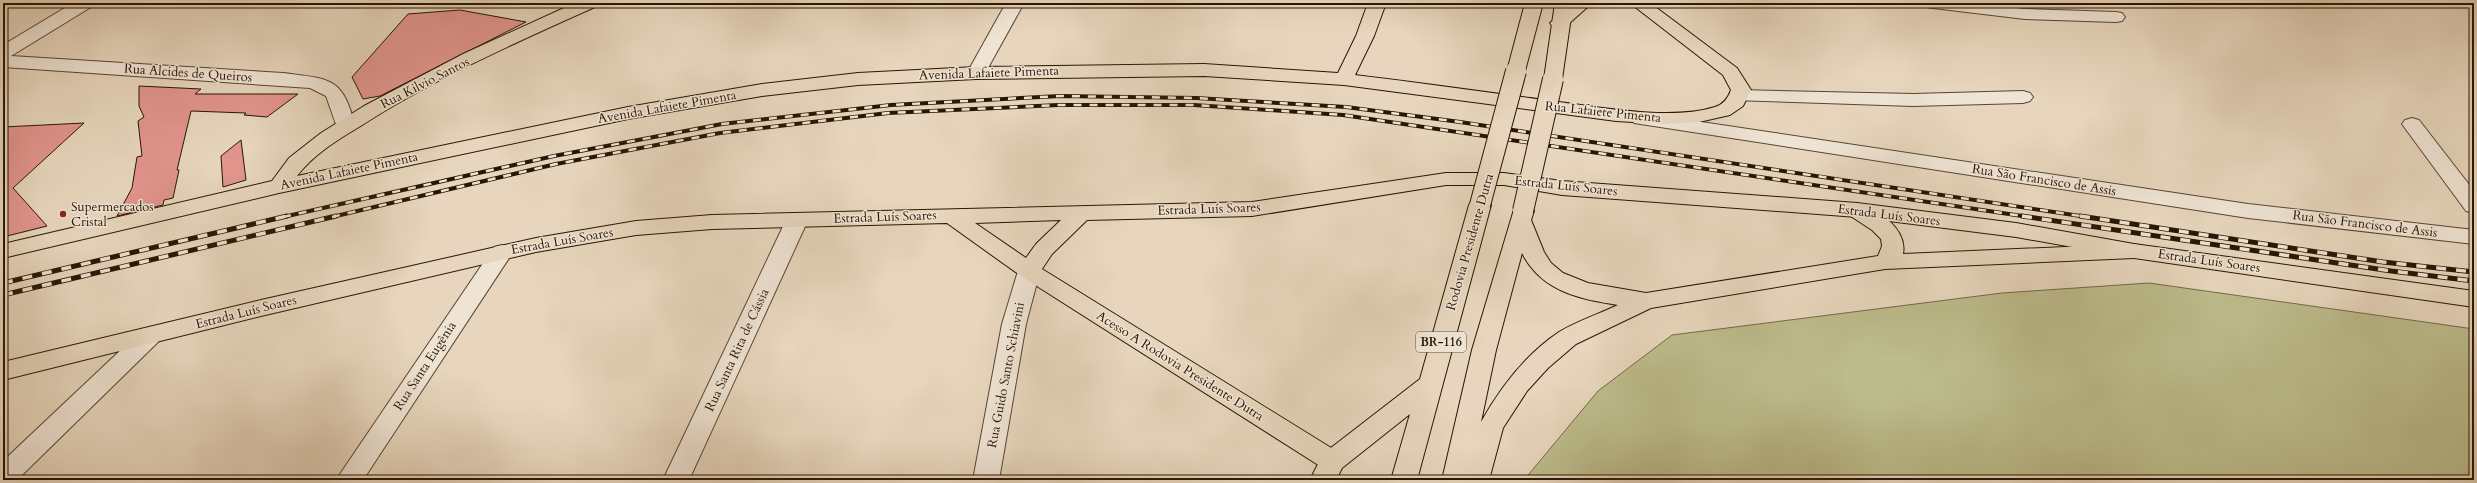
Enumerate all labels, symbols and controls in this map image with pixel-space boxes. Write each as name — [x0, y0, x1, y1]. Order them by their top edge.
street label: Rua Kilvio Santos — [377, 53, 473, 113]
street label: Rua Alcides de Queiros — [123, 60, 253, 86]
street label: Avenida Lafaiete Pimenta — [919, 62, 1060, 84]
street label: Avenida Lafaiete Pimenta — [596, 86, 738, 128]
street label: Rua Lafaiete Pimenta — [1544, 97, 1662, 127]
street label: Avenida Lafaiete Pimenta — [279, 148, 420, 194]
street label: Rua São Francisco de Assis — [1971, 160, 2117, 200]
street label: Rodovia Presidente Dutra — [1442, 171, 1498, 313]
street label: Estrada Luís Soares — [1514, 172, 1618, 200]
place label: Supermercados Cristal — [71, 198, 154, 231]
street label: Estrada Luís Soares — [1157, 198, 1261, 220]
street label: Estrada Luís Soares — [1837, 200, 1941, 230]
street label: Estrada Luís Soares — [833, 206, 937, 228]
street label: Rua São Francisco de Assis — [2292, 206, 2438, 242]
marker: Supermercados Cristal — [58, 209, 68, 219]
street label: Estrada Luís Soares — [509, 223, 615, 259]
street label: Estrada Luís Soares — [2156, 245, 2262, 277]
street label: Rua Santa Rita de Cássia — [701, 285, 774, 414]
street label: Estrada Luís Soares — [194, 291, 298, 333]
street label: Rua Guido Santo Schiavini — [983, 300, 1029, 449]
street label: Acesso A Rodovia Presidente Dutra — [1093, 307, 1268, 425]
street label: Rua Santa Eugênia — [389, 318, 461, 414]
road number: BR-116 — [1416, 332, 1466, 352]

